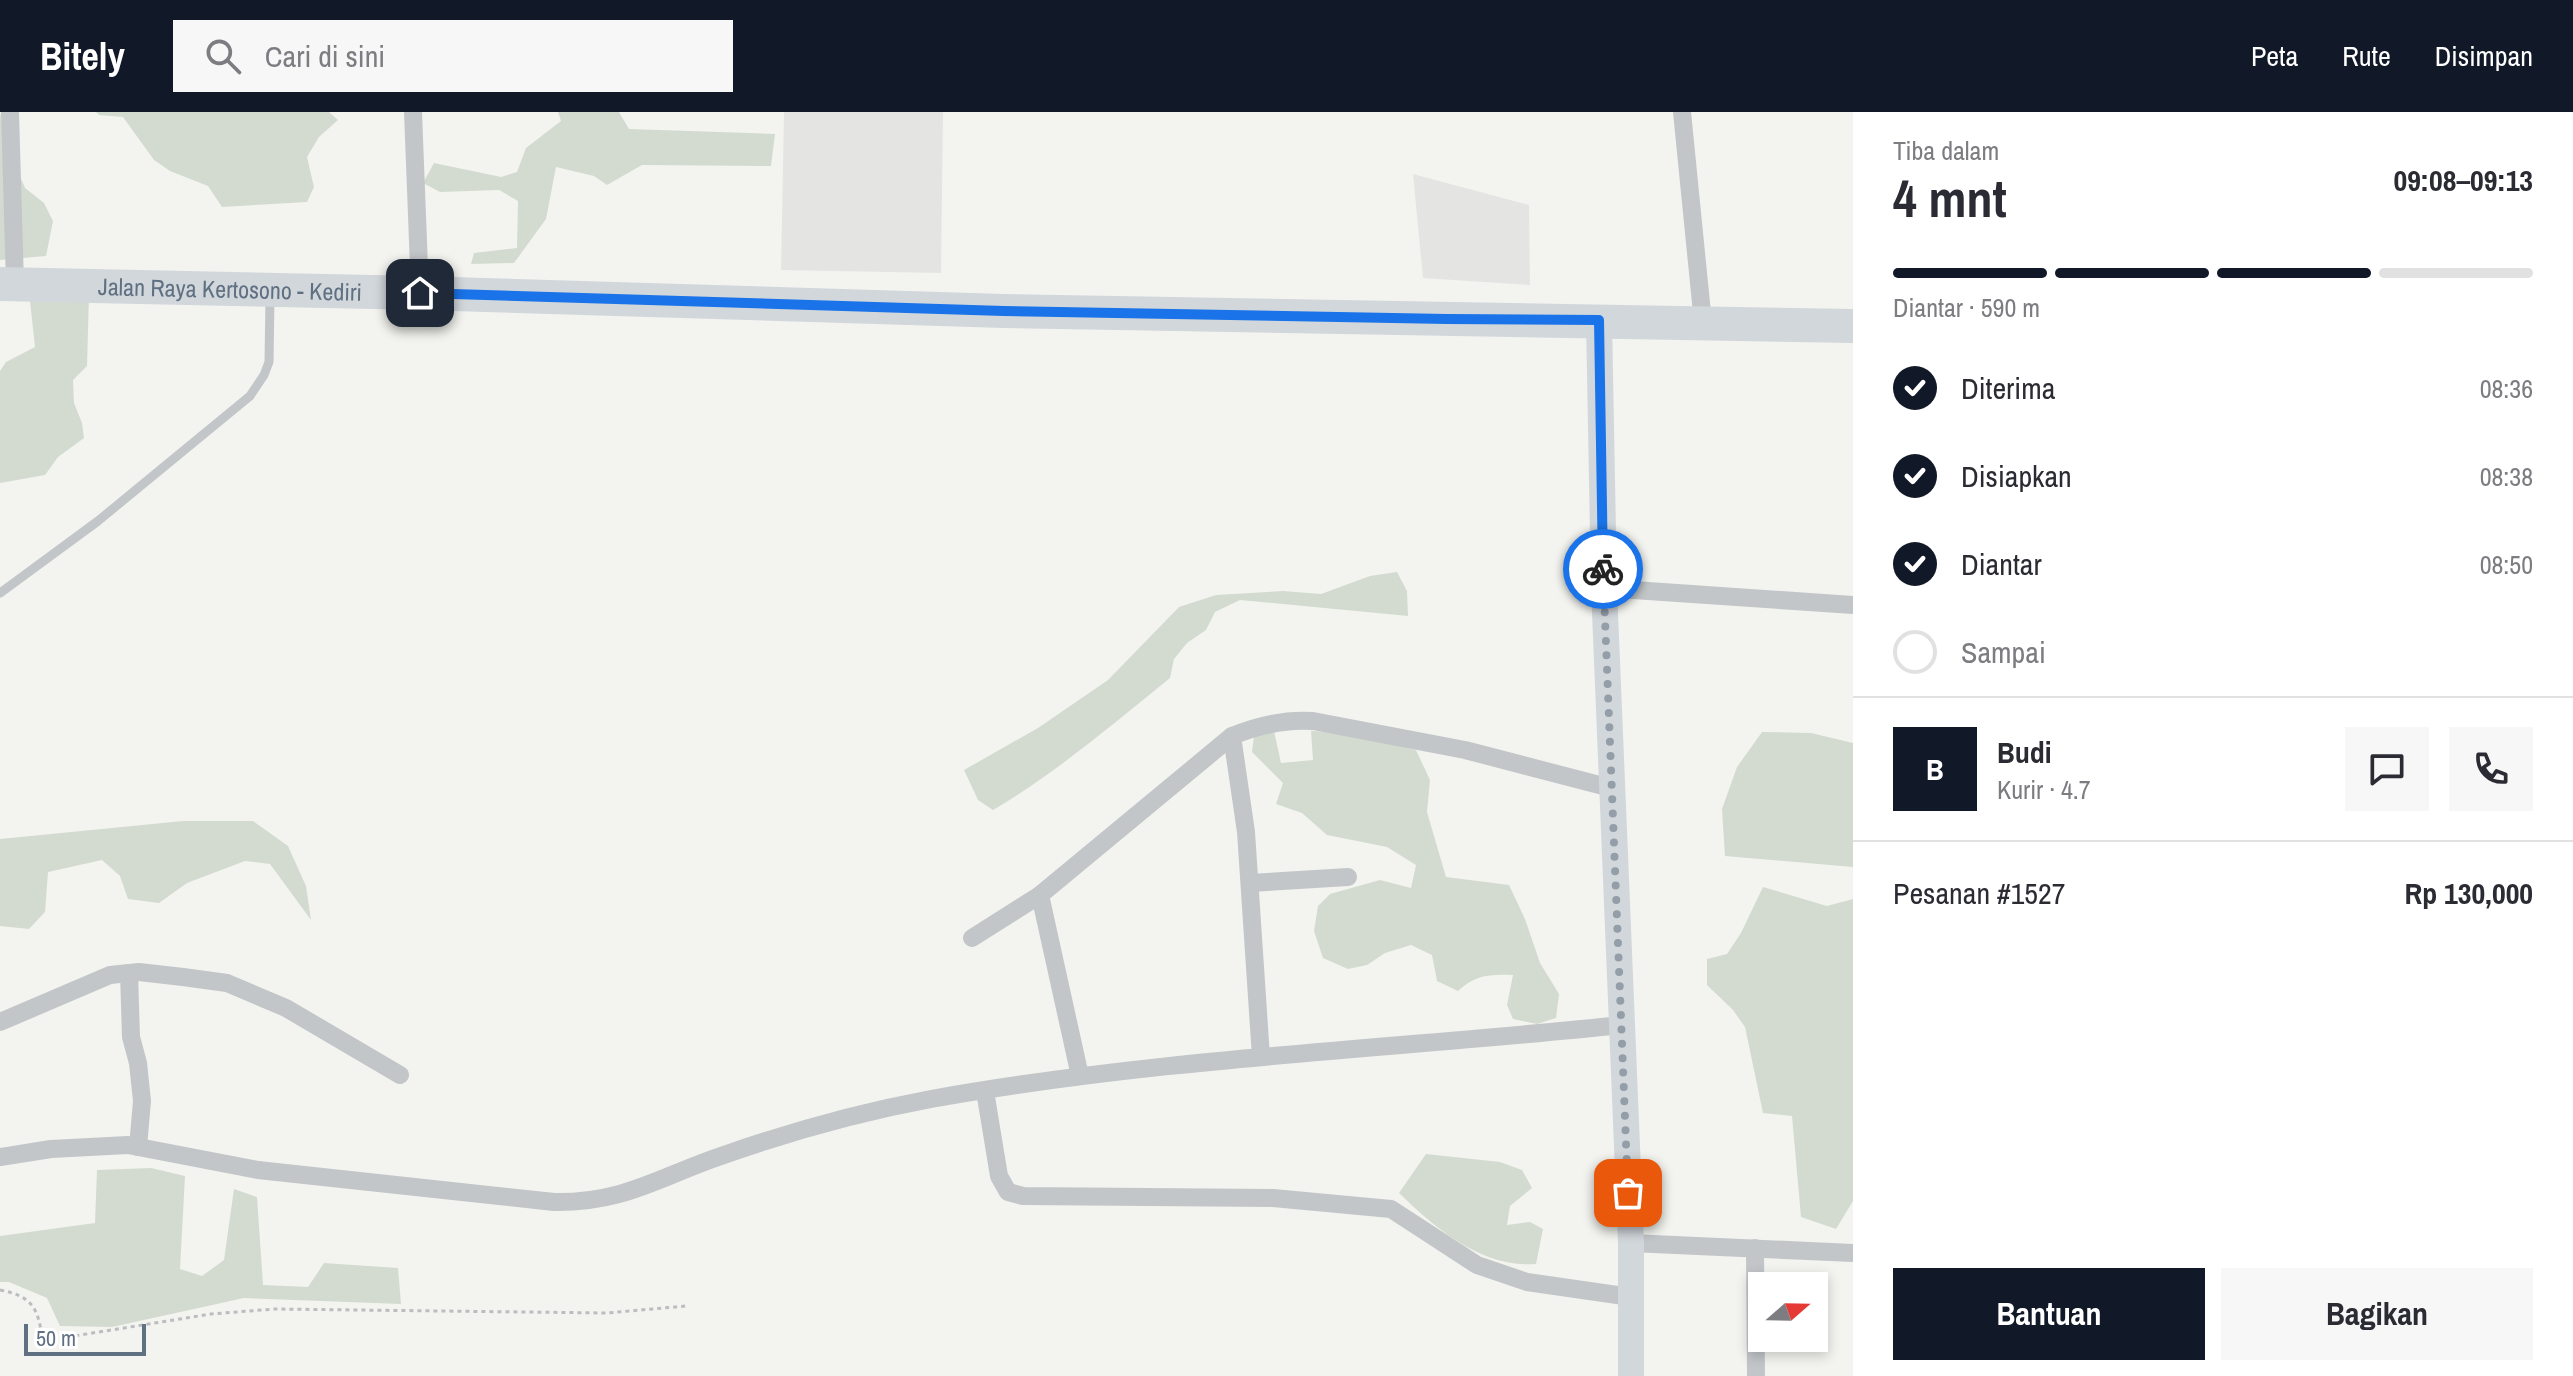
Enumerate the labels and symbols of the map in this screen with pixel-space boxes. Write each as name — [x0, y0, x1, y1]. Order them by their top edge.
pin — [386, 259, 454, 327]
street label: Jalan Raya Kertosono - Kediri — [98, 270, 362, 308]
courier — [1563, 529, 1643, 609]
pin — [1594, 1159, 1662, 1227]
north arrow — [1748, 1272, 1828, 1352]
scale bar — [24, 1320, 146, 1356]

